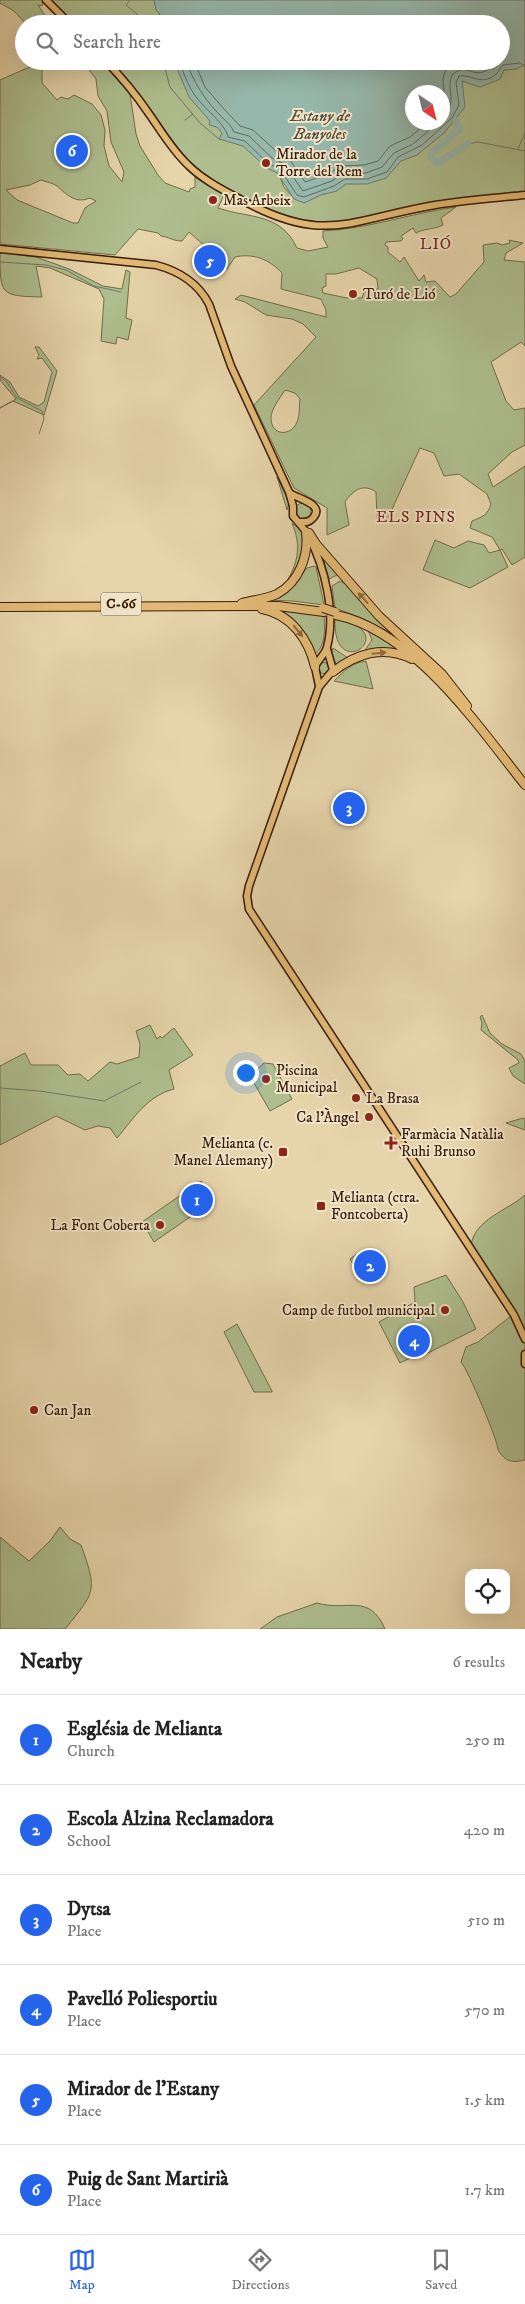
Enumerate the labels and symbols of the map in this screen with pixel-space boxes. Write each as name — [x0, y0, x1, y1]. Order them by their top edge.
north arrow — [405, 85, 450, 130]
water label: Estany de Banyoles — [289, 106, 350, 144]
pin: 6 — [56, 132, 88, 170]
place label: Mirador de la Torre del Rem — [276, 145, 362, 181]
marker: Mirador de la Torre del Rem — [260, 157, 272, 169]
place label: Mas Arbeix — [223, 191, 292, 210]
marker: Mas Arbeix — [207, 194, 219, 206]
district label: LIÓ — [420, 234, 452, 254]
pin: 5 — [194, 242, 226, 280]
place label: Turó de Lió — [363, 285, 435, 304]
marker: Turó de Lió — [347, 288, 359, 300]
district label: ELS PINS — [376, 507, 456, 527]
road number: C-66 — [101, 592, 141, 616]
one-way arrow — [357, 593, 369, 605]
one-way arrow — [292, 624, 303, 637]
one-way arrow — [371, 648, 387, 656]
pin: 3 — [333, 789, 365, 827]
your location — [233, 1060, 259, 1086]
place label: Piscina Municipal — [276, 1061, 338, 1097]
marker: Piscina Municipal — [260, 1073, 272, 1085]
place label: La Brasa — [366, 1089, 420, 1108]
marker: La Brasa — [350, 1092, 362, 1104]
place label: Ca l'Àngel — [296, 1107, 359, 1127]
marker: Ca l'Àngel — [363, 1111, 375, 1123]
place label: Farmàcia Natàlia Ruhi Brunso — [401, 1125, 504, 1161]
place label: Melianta (c. Manel Alemany) — [173, 1134, 273, 1170]
marker: Farmàcia Natàlia Ruhi Brunso — [385, 1137, 397, 1149]
marker: Melianta (c. Manel Alemany) — [277, 1146, 289, 1158]
pin: 1 — [181, 1181, 213, 1219]
place label: Melianta (ctra. Fontcoberta) — [331, 1188, 419, 1224]
marker: Melianta (ctra. Fontcoberta) — [315, 1200, 327, 1212]
place label: La Font Coberta — [51, 1216, 151, 1235]
marker: La Font Coberta — [154, 1219, 166, 1231]
pin: 2 — [354, 1247, 386, 1285]
place label: Camp de futbol municipal — [282, 1301, 435, 1320]
marker: Camp de futbol municipal — [439, 1304, 451, 1316]
pin: 4 — [398, 1322, 430, 1360]
place label: Can Jan — [44, 1401, 91, 1420]
marker: Can Jan — [28, 1404, 40, 1416]

